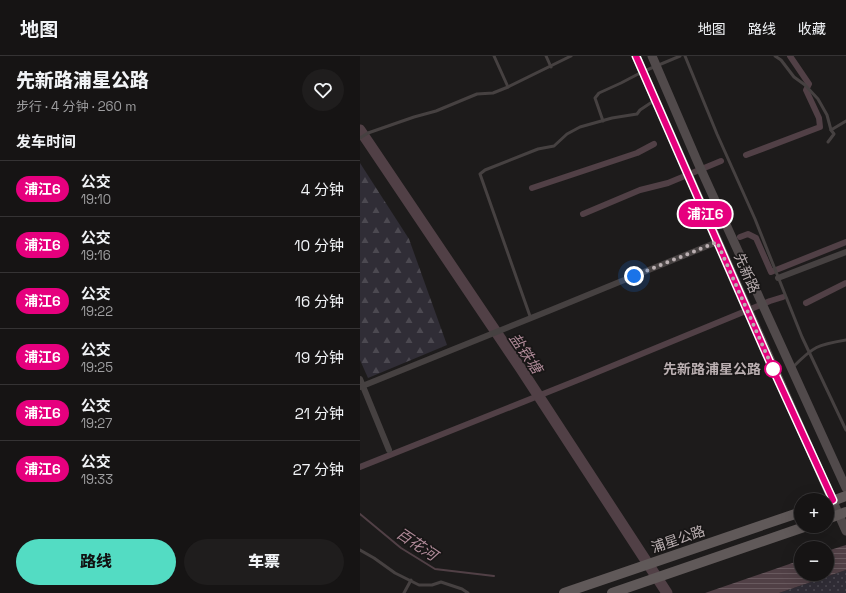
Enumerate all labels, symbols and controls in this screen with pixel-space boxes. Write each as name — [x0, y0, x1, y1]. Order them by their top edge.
text: 地图 — [20, 17, 58, 42]
text: 地图 — [698, 20, 726, 38]
text: 路线 — [748, 20, 776, 38]
text: 收藏 — [798, 20, 826, 38]
text: 先新路浦星公路 — [16, 68, 149, 93]
button: heart — [302, 69, 344, 111]
text: 步行 · 4 分钟 · 260 m — [16, 98, 136, 115]
text: 发车时间 — [16, 132, 76, 151]
text: 公交 — [81, 172, 111, 191]
text: 浦江6 — [24, 180, 61, 198]
text: 4 分钟 — [301, 180, 344, 199]
text: 19:10 — [81, 191, 111, 208]
line badge: 浦江6 — [682, 201, 728, 227]
text: 浦江6 — [687, 205, 723, 223]
text: 公交 — [81, 228, 111, 247]
text: 浦江6 — [24, 236, 61, 254]
text: 10 分钟 — [294, 236, 344, 255]
text: 19:16 — [81, 247, 111, 264]
street label: 先新路 — [730, 250, 764, 296]
your location — [624, 266, 644, 286]
text: 公交 — [81, 284, 111, 303]
text: 浦江6 — [24, 292, 61, 310]
text: 16 分钟 — [295, 292, 344, 311]
text: 19:22 — [81, 303, 113, 320]
water label: 盐铁塘 — [506, 329, 548, 379]
text: 公交 — [81, 340, 111, 359]
text: 浦江6 — [24, 348, 61, 366]
text: 19 分钟 — [295, 348, 344, 367]
text: 19:25 — [81, 359, 113, 376]
place label: 先新路浦星公路 — [663, 360, 761, 378]
marker: 先新路浦星公路 — [764, 360, 782, 378]
text: 公交 — [81, 396, 111, 415]
text: 浦江6 — [24, 404, 61, 422]
text: 21 分钟 — [295, 404, 344, 423]
text: 19:27 — [81, 415, 112, 432]
text: 公交 — [81, 452, 111, 471]
text: 浦江6 — [24, 460, 61, 478]
text: 27 分钟 — [293, 460, 344, 479]
text: 19:33 — [81, 471, 113, 488]
map controls — [794, 493, 834, 581]
button: + — [794, 493, 834, 533]
street label: 浦星公路 — [649, 521, 707, 557]
water label: 百花河 — [393, 524, 443, 566]
button: 路线 — [16, 539, 176, 585]
button: 车票 — [184, 539, 344, 585]
button: − — [794, 541, 834, 581]

